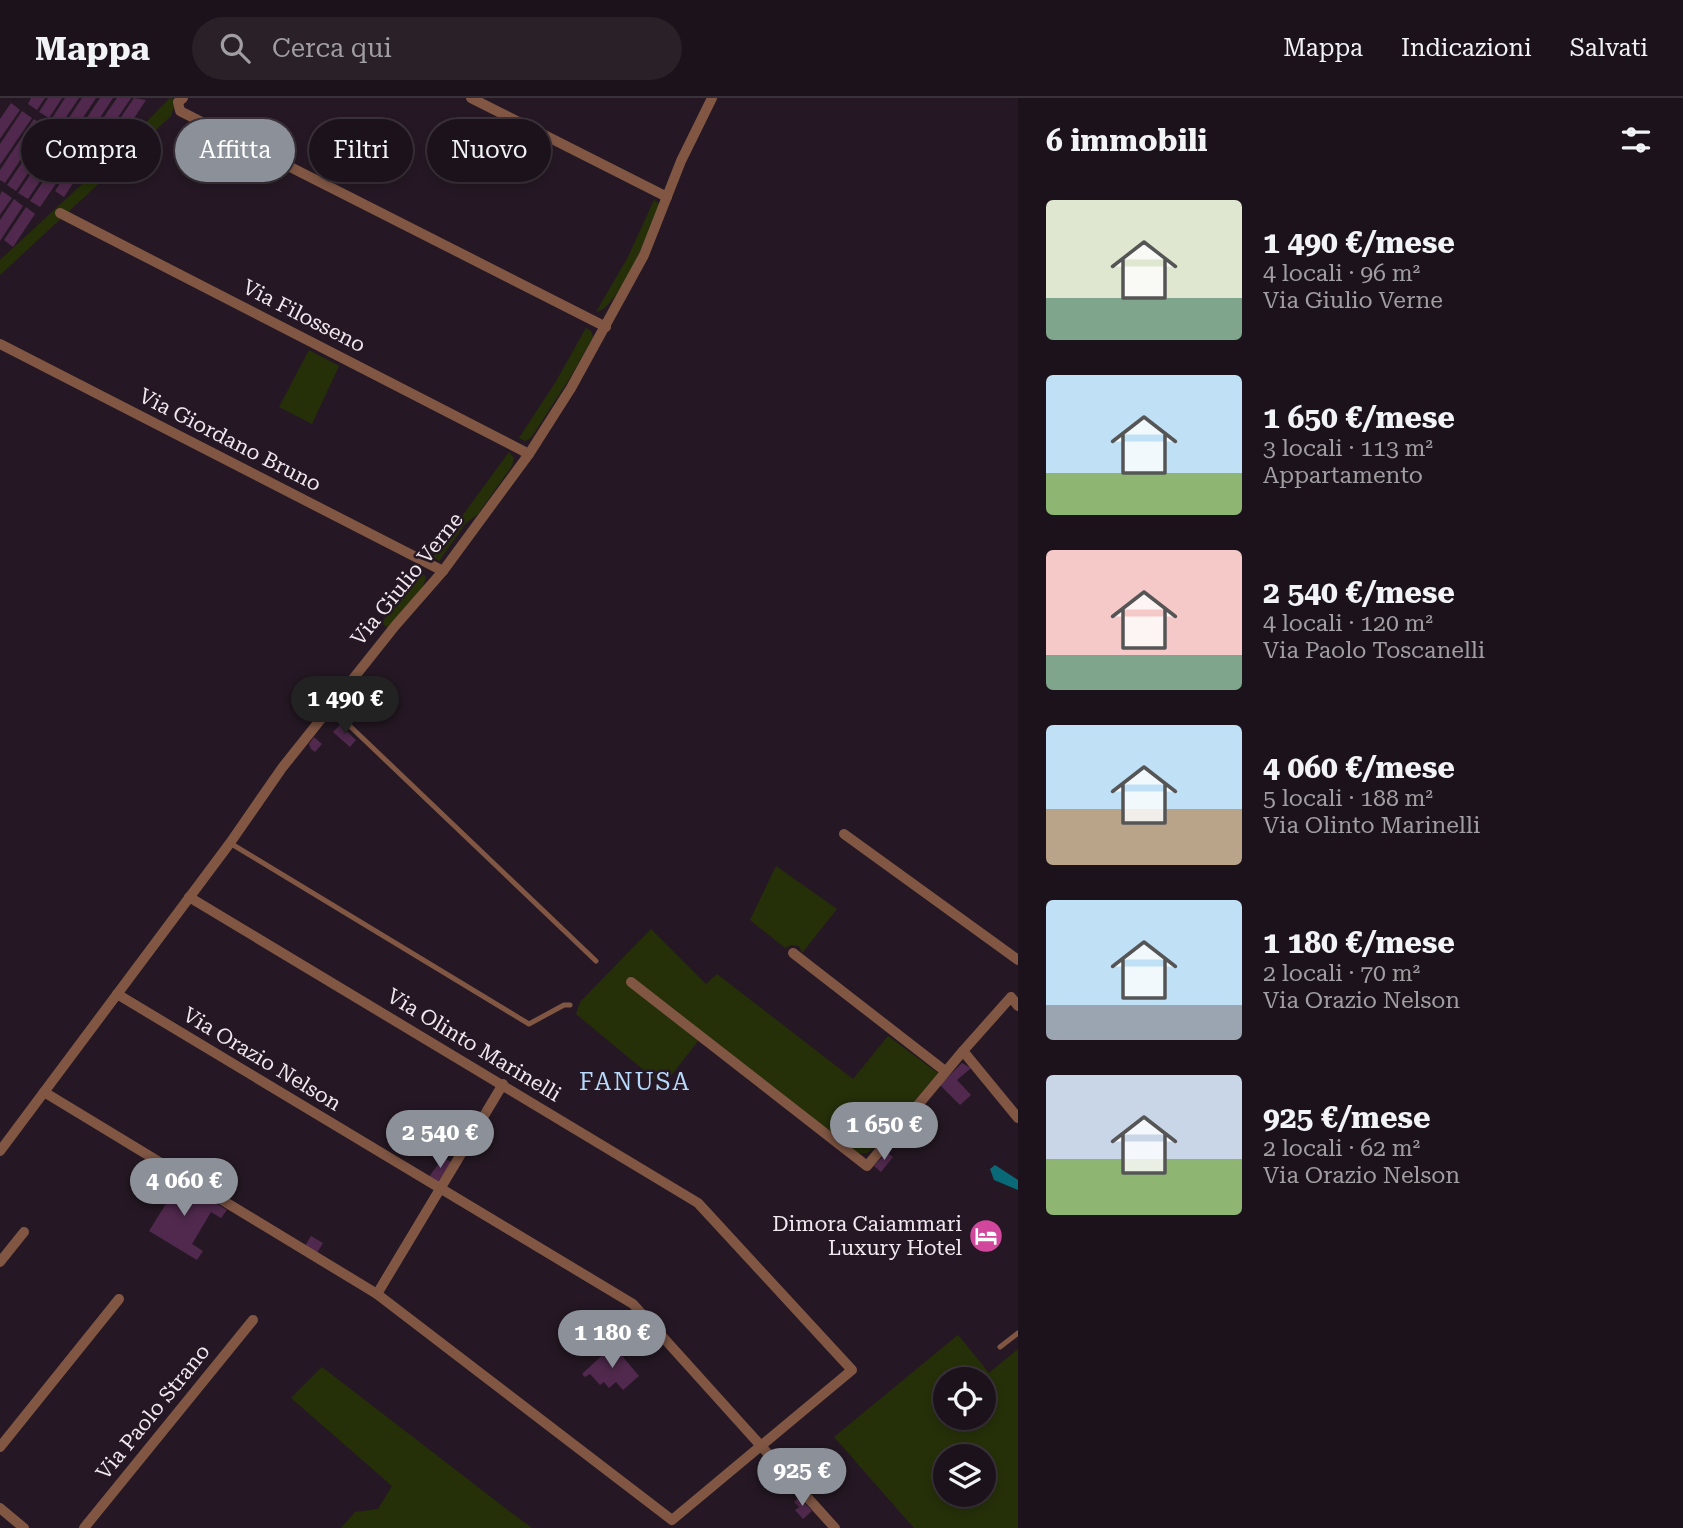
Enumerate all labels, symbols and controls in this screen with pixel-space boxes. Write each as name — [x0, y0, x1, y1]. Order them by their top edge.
search box — [192, 17, 682, 80]
text: Mappa — [35, 29, 150, 68]
icon: search — [216, 29, 254, 67]
text: Cerca qui — [272, 33, 392, 63]
text: Mappa — [1283, 34, 1363, 62]
text: Indicazioni — [1401, 34, 1532, 62]
text: Salvati — [1570, 34, 1648, 62]
chip: Compra — [21, 119, 161, 182]
chip: Affitta — [175, 119, 295, 182]
chip: Filtri — [309, 119, 413, 182]
chip: Nuovo — [427, 119, 551, 182]
icon: filters — [1617, 121, 1655, 159]
text: 6 immobili — [1046, 123, 1207, 158]
text: 1 490 €/mese — [1263, 225, 1455, 260]
icon: home — [1102, 228, 1186, 312]
text: 4 locali · 96 m² — [1263, 260, 1420, 287]
street label: Via Filosseno — [239, 275, 369, 357]
text: Via Giulio Verne — [1263, 287, 1443, 314]
street label: Via Giordano Bruno — [135, 384, 325, 496]
text: 1 650 €/mese — [1263, 400, 1455, 435]
icon: home — [1102, 403, 1186, 487]
text: 3 locali · 113 m² — [1263, 435, 1433, 462]
text: Appartamento — [1263, 462, 1423, 489]
street label: Via Giulio Verne — [346, 508, 468, 650]
text: 2 540 €/mese — [1263, 575, 1455, 610]
icon: home — [1102, 578, 1186, 662]
text: 4 locali · 120 m² — [1263, 610, 1433, 637]
text: Via Paolo Toscanelli — [1263, 637, 1485, 664]
pin: 1 490 € — [280, 676, 410, 736]
text: 1 490 € — [307, 685, 383, 712]
text: 4 060 €/mese — [1263, 750, 1455, 785]
icon: home — [1102, 753, 1186, 837]
text: 5 locali · 188 m² — [1263, 785, 1433, 812]
text: Via Olinto Marinelli — [1263, 812, 1480, 839]
text: 1 180 €/mese — [1263, 925, 1455, 960]
icon: home — [1102, 928, 1186, 1012]
text: 2 locali · 70 m² — [1263, 960, 1420, 987]
street label: Via Olinto Marinelli — [383, 984, 565, 1107]
text: Via Orazio Nelson — [1263, 987, 1460, 1014]
street label: Via Orazio Nelson — [179, 1002, 346, 1116]
district label: FANUSA — [579, 1068, 691, 1096]
text: 925 €/mese — [1263, 1100, 1431, 1135]
pin: 1 650 € — [819, 1102, 949, 1162]
icon: home — [1102, 1103, 1186, 1187]
pin: 2 540 € — [375, 1110, 505, 1170]
text: 1 650 € — [846, 1111, 922, 1138]
text: 2 540 € — [402, 1119, 478, 1146]
text: 2 locali · 62 m² — [1263, 1135, 1420, 1162]
pin: 4 060 € — [119, 1158, 249, 1218]
text: Via Orazio Nelson — [1263, 1162, 1460, 1189]
text: 4 060 € — [146, 1167, 222, 1194]
place label: Dimora Caiammari Luxury Hotel — [772, 1212, 963, 1260]
hotel icon: Dimora Caiammari Luxury Hotel — [967, 1217, 1005, 1255]
pin: 1 180 € — [547, 1310, 677, 1370]
text: 1 180 € — [574, 1319, 650, 1346]
street label: Via Paolo Strano — [91, 1340, 215, 1484]
map controls — [933, 1367, 996, 1507]
button: locate — [933, 1367, 996, 1430]
button: layers — [933, 1444, 996, 1507]
pin: 925 € — [753, 1448, 851, 1508]
text: 925 € — [773, 1457, 831, 1484]

